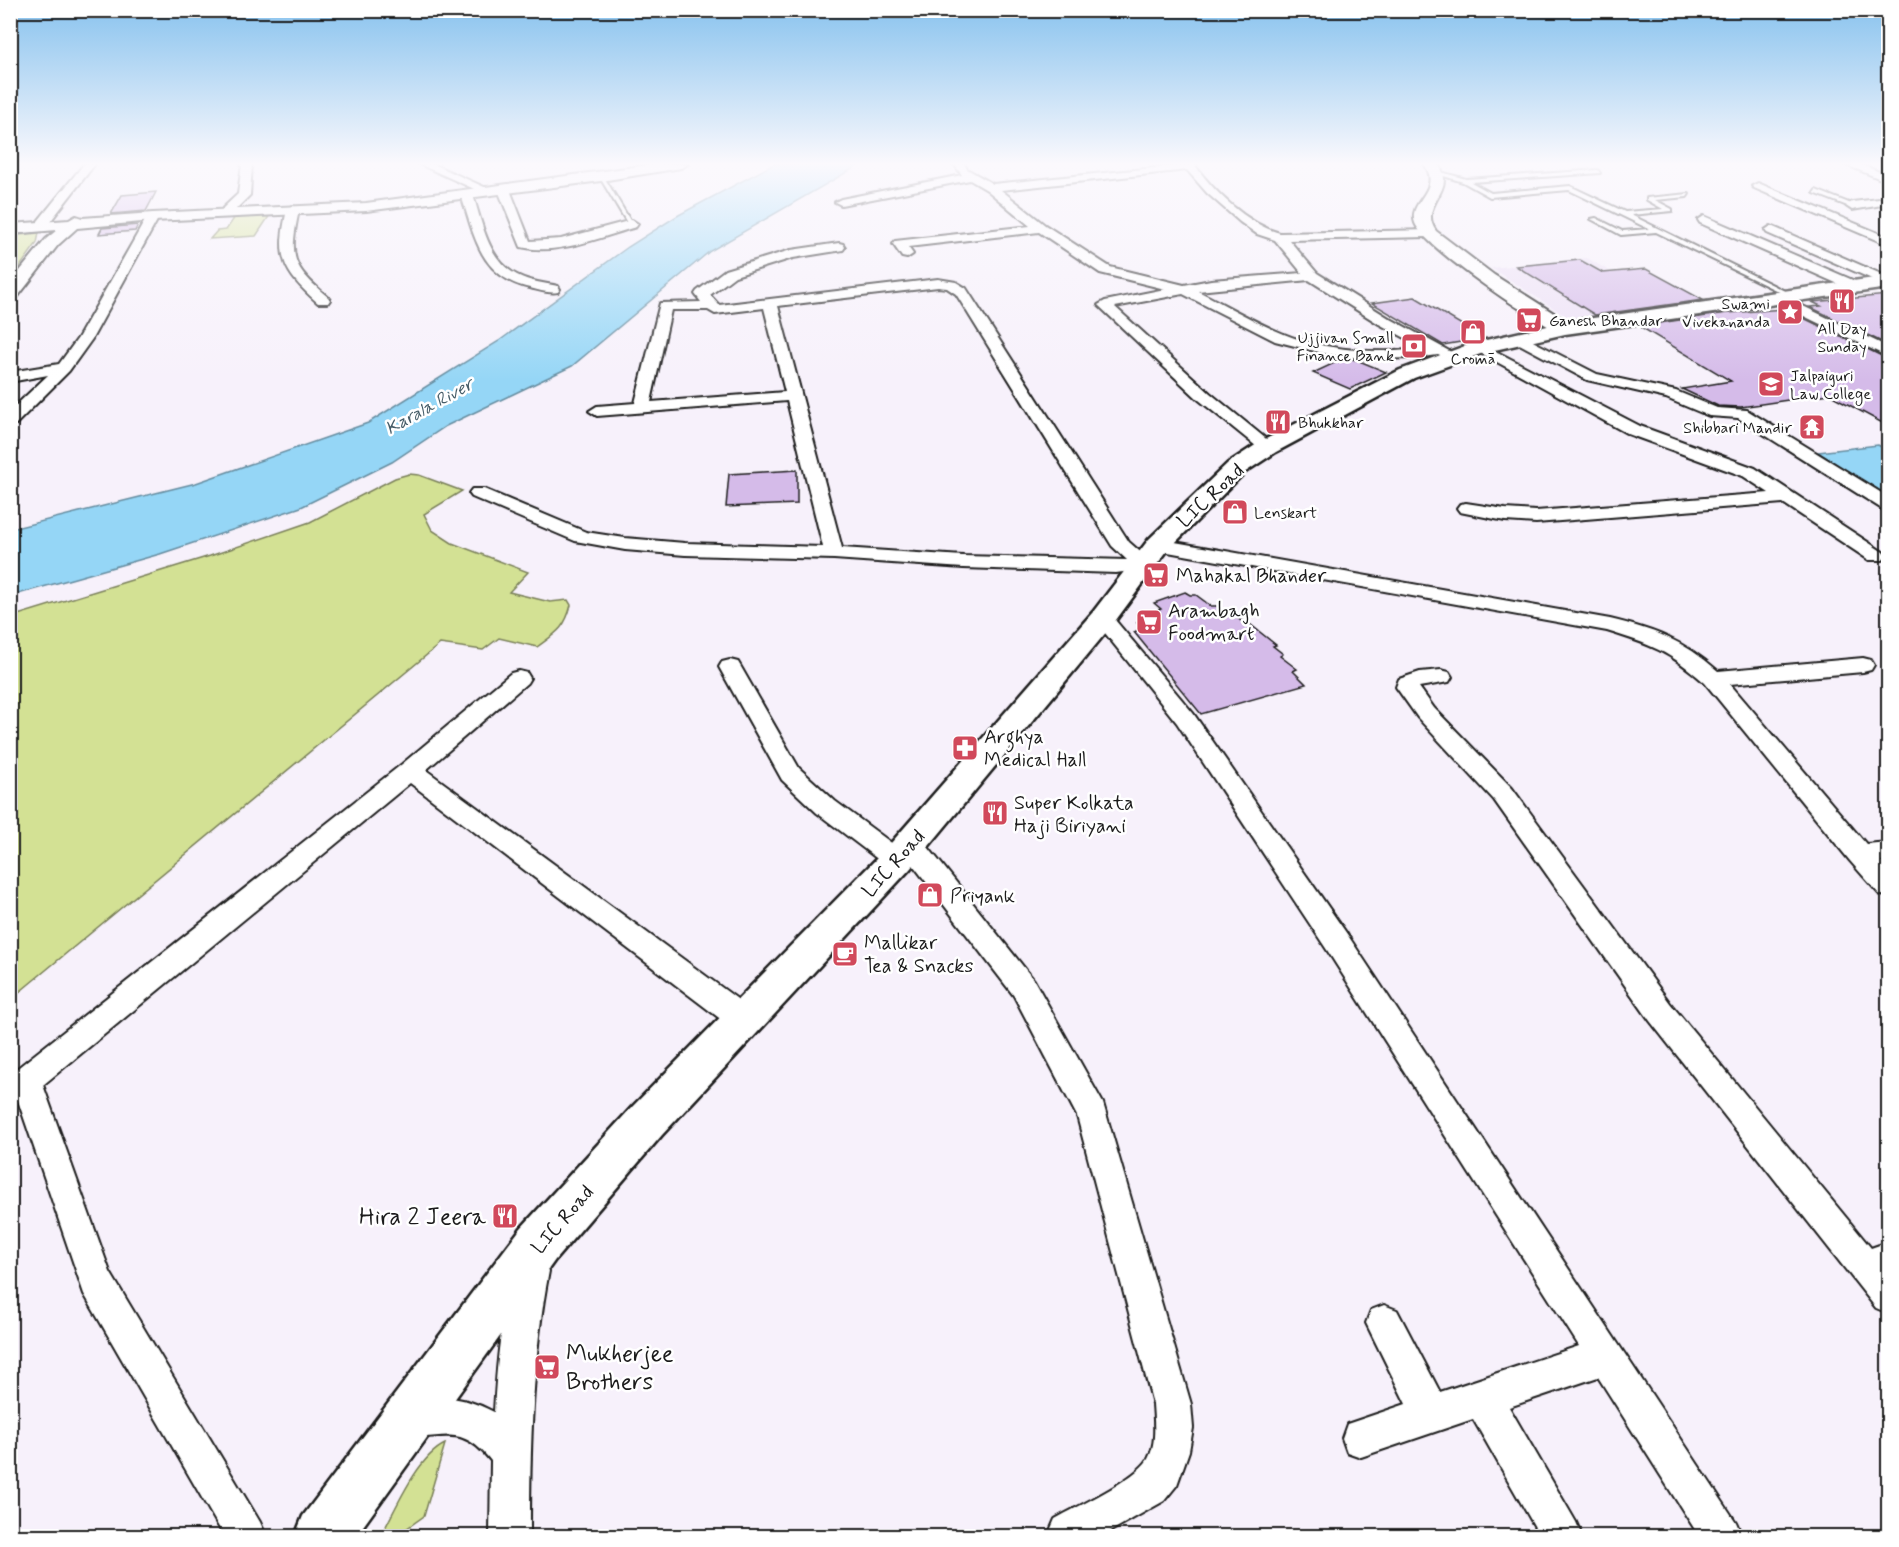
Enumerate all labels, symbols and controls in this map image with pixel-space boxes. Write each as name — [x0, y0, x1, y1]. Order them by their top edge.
restaurant icon: All Day Sunday — [1827, 286, 1857, 316]
place label: Swami Vivekananda — [1682, 294, 1770, 333]
place icon: Swami Vivekananda — [1775, 297, 1805, 327]
supermarket icon: Ganesh Bhandar — [1514, 305, 1544, 335]
place label: Ganesh Bhandar — [1549, 311, 1662, 332]
shop icon: Cromā — [1458, 317, 1488, 347]
place label: All Day Sunday — [1817, 319, 1867, 358]
place label: Ujjivan Small Finance Bank — [1297, 328, 1394, 367]
bank icon: Ujjivan Small Finance Bank — [1399, 331, 1429, 361]
place label: Cromā — [1451, 349, 1495, 370]
place label: Jalpaiguri Law College — [1790, 366, 1871, 406]
school or university icon: Jalpaiguri Law College — [1756, 369, 1786, 399]
water label: Karala River — [381, 372, 480, 441]
restaurant icon: Bhukkhar — [1263, 407, 1293, 437]
temple icon: Shibbari Mandir — [1797, 412, 1827, 442]
place label: Bhukkhar — [1298, 413, 1364, 434]
place label: Shibbari Mandir — [1683, 418, 1793, 439]
street label: LIC Road — [1171, 458, 1251, 534]
shop icon: Lenskart — [1220, 497, 1250, 527]
place label: Lenskart — [1254, 503, 1318, 524]
supermarket icon: Mahakal Bhander — [1141, 560, 1171, 590]
place label: Mahakal Bhander — [1176, 563, 1327, 590]
place label: Arambagh Foodmart — [1168, 598, 1260, 648]
supermarket icon: Arambagh Foodmart — [1134, 607, 1164, 637]
place label: Arghya Medical Hall — [984, 724, 1087, 774]
pharmacy icon: Arghya Medical Hall — [950, 733, 980, 763]
place label: Super Kolkata Haji Biriyani — [1014, 790, 1134, 840]
restaurant icon: Super Kolkata Haji Biriyani — [980, 798, 1010, 828]
street label: LIC Road — [856, 824, 932, 904]
shop icon: Priyank — [915, 880, 945, 910]
place label: Priyank — [950, 883, 1015, 910]
place label: Mallikar Tea & Snacks — [864, 930, 973, 980]
cafe icon: Mallikar Tea & Snacks — [830, 939, 860, 969]
street label: LIC Road — [526, 1180, 601, 1260]
restaurant icon: Hira 2 Jeera — [490, 1201, 520, 1231]
place label: Hira 2 Jeera — [359, 1202, 487, 1233]
place label: Mukherjee Brothers — [566, 1339, 674, 1398]
supermarket icon: Mukherjee Brothers — [532, 1352, 562, 1382]

